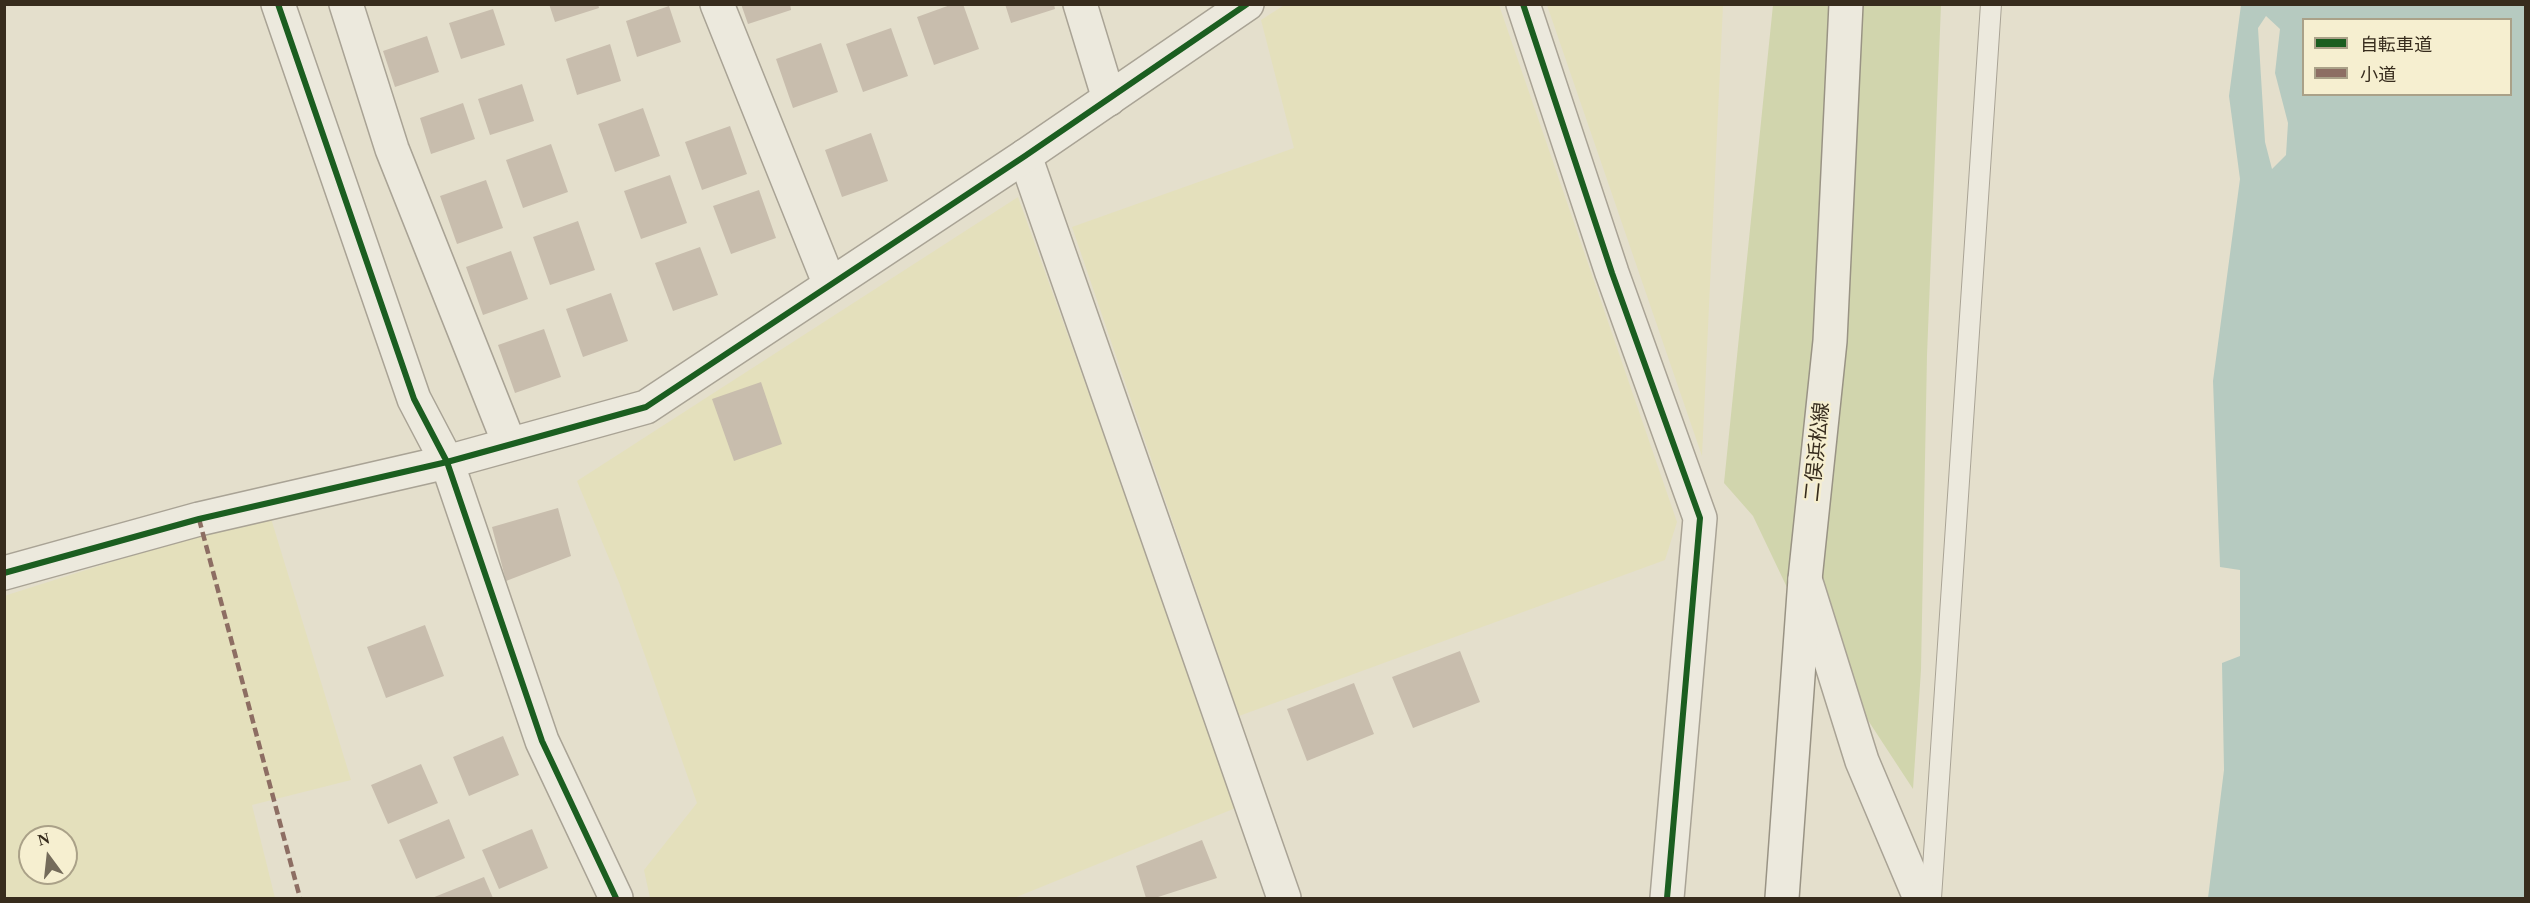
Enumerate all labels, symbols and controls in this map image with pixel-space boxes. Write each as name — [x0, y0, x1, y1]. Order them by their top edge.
legend — [2302, 18, 2512, 96]
text: 自転車道 — [2360, 35, 2432, 55]
text: 小道 — [2360, 65, 2396, 85]
street label: 二俣浜松線 — [1801, 401, 1835, 503]
north arrow — [18, 825, 78, 885]
text: N — [36, 829, 52, 849]

